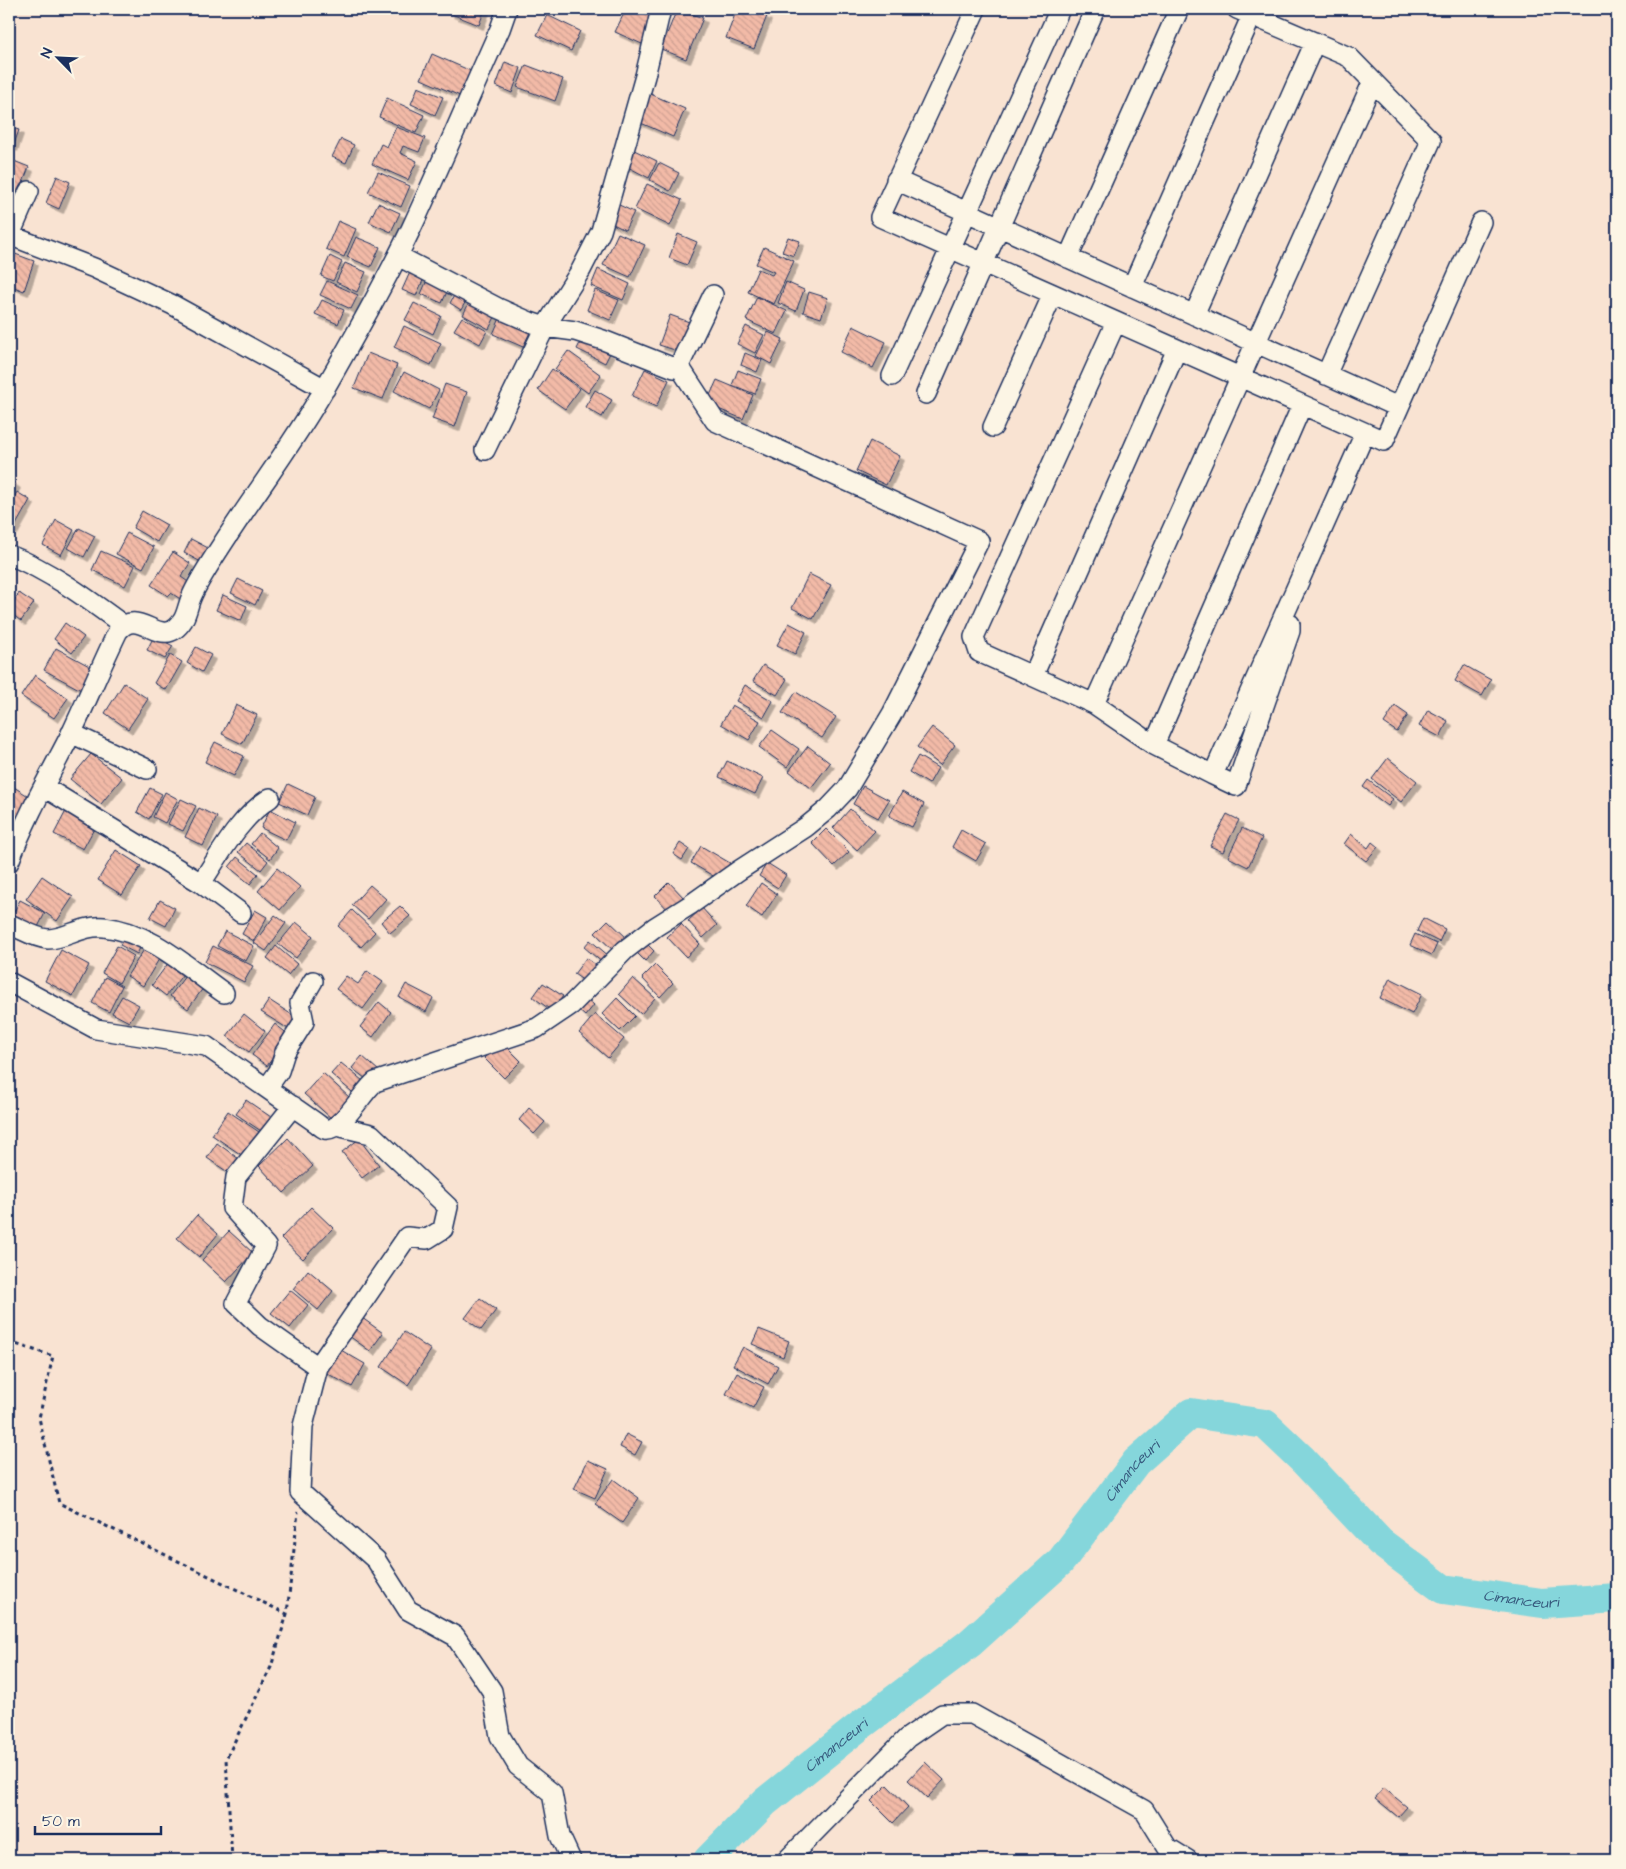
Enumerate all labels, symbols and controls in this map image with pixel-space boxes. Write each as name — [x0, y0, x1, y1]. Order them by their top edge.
north arrow — [32, 32, 82, 82]
text: N — [36, 45, 58, 61]
water label: Cimanceuri — [1099, 1434, 1165, 1506]
water label: Cimanceuri — [1482, 1584, 1561, 1614]
water label: Cimanceuri — [800, 1712, 873, 1777]
scale bar — [35, 1804, 161, 1836]
text: 50 m — [42, 1811, 80, 1832]

